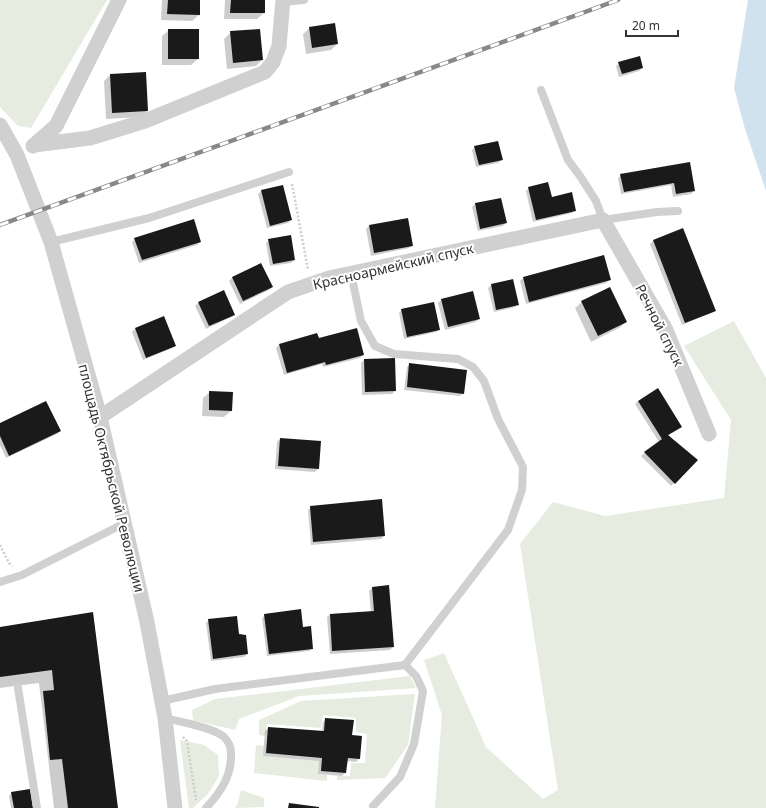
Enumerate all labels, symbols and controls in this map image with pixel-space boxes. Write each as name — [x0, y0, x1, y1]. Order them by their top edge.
scale bar — [626, 12, 678, 38]
text: 20 m — [632, 17, 660, 34]
street label: Красноармейский спуск — [311, 238, 476, 294]
street label: Речной спуск — [631, 281, 689, 370]
street label: площадь Октябрьской Революции — [74, 362, 150, 594]

